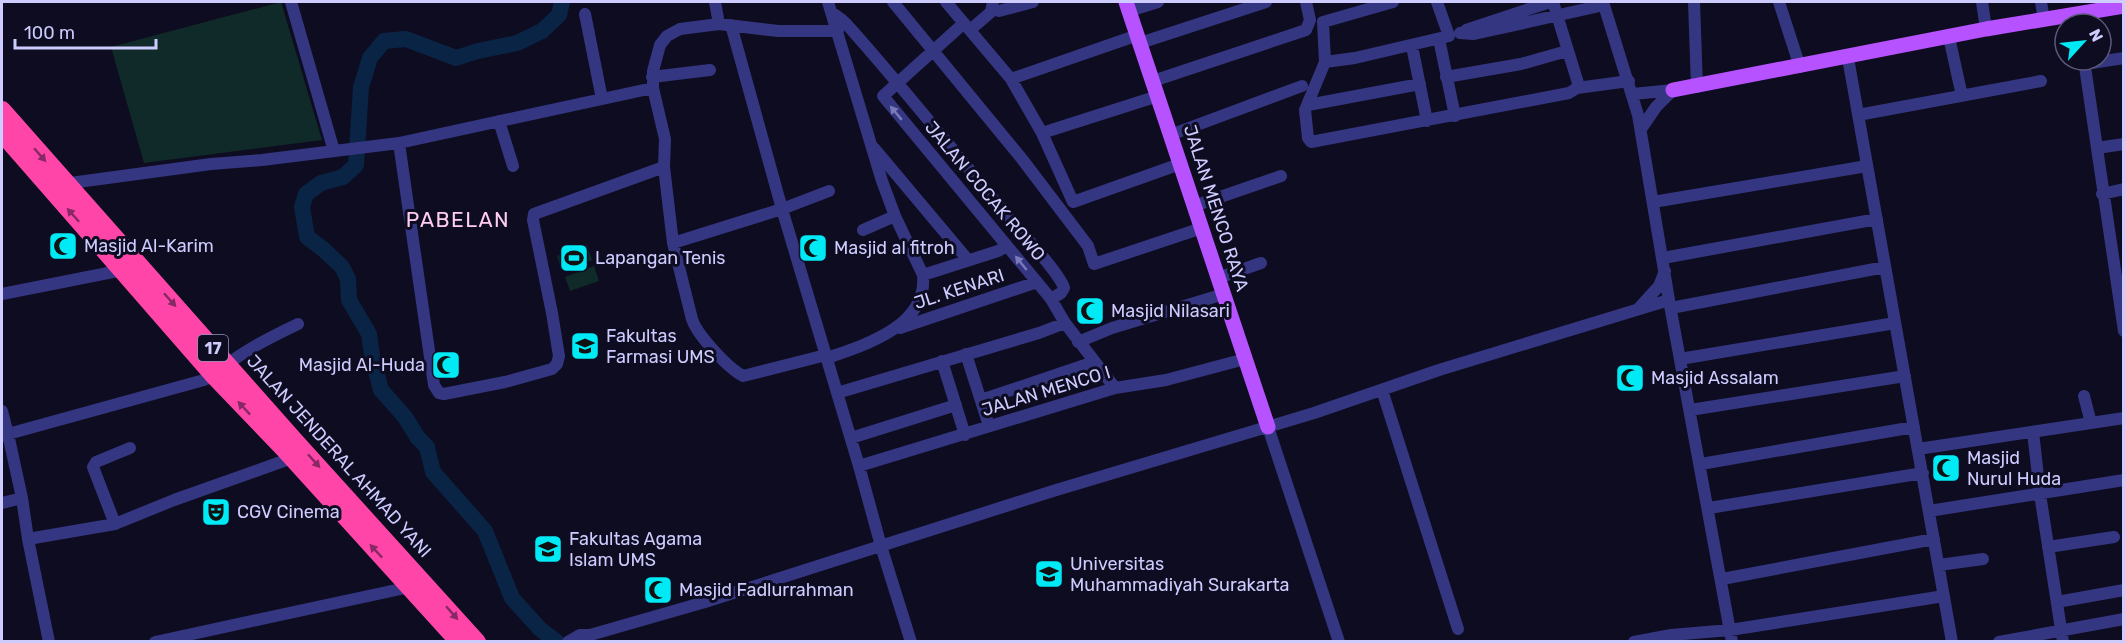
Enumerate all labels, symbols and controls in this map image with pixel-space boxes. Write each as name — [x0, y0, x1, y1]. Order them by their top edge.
scale bar — [15, 12, 156, 50]
north arrow — [2053, 12, 2113, 72]
text: 100 m — [24, 22, 75, 44]
text: N — [2085, 26, 2107, 45]
one-way arrow — [890, 105, 903, 121]
street label: JALAN COCAK ROWO — [920, 117, 1050, 265]
street label: JALAN MENCO RAYA — [1179, 122, 1253, 294]
one-way arrow — [33, 147, 47, 162]
one-way arrow — [66, 207, 80, 222]
district label: PABELAN — [406, 207, 510, 232]
mosque icon: Masjid Al-Karim — [47, 230, 79, 262]
mosque icon: Masjid al fitroh — [797, 232, 829, 264]
place label: Masjid Al-Karim — [84, 235, 214, 257]
place label: Masjid al fitroh — [834, 237, 955, 259]
sports icon: Lapangan Tenis — [558, 242, 590, 274]
place label: Lapangan Tenis — [595, 247, 725, 269]
one-way arrow — [1015, 256, 1028, 271]
street label: JL. KENARI — [911, 264, 1007, 314]
one-way arrow — [163, 292, 176, 307]
mosque icon: Masjid Nilasari — [1074, 295, 1106, 327]
place label: Masjid Nilasari — [1111, 300, 1230, 322]
place label: Fakultas Farmasi UMS — [606, 325, 715, 368]
school or university icon: Fakultas Farmasi UMS — [569, 330, 601, 362]
road number: 17 — [198, 335, 228, 361]
mosque icon: Masjid Al-Huda — [430, 349, 462, 381]
street label: JALAN JENDERAL AHMAD YANI — [242, 350, 436, 562]
place label: Masjid Al-Huda — [299, 354, 425, 376]
street label: JALAN MENCO I — [979, 361, 1113, 421]
mosque icon: Masjid Assalam — [1614, 362, 1646, 394]
place label: Masjid Assalam — [1651, 367, 1779, 389]
one-way arrow — [238, 401, 252, 415]
place label: Masjid Nurul Huda — [1967, 447, 2061, 490]
mosque icon: Masjid Nurul Huda — [1930, 452, 1962, 484]
one-way arrow — [307, 453, 320, 468]
theatre icon: CGV Cinema — [200, 496, 232, 528]
place label: CGV Cinema — [237, 501, 340, 523]
place label: Fakultas Agama Islam UMS — [569, 528, 702, 571]
school or university icon: Fakultas Agama Islam UMS — [532, 533, 564, 565]
one-way arrow — [370, 545, 384, 559]
place label: Universitas Muhammadiyah Surakarta — [1070, 553, 1289, 596]
school or university icon: Universitas Muhammadiyah Surakarta — [1033, 558, 1065, 590]
mosque icon: Masjid Fadlurrahman — [642, 574, 674, 606]
place label: Masjid Fadlurrahman — [679, 579, 854, 601]
one-way arrow — [445, 605, 459, 620]

